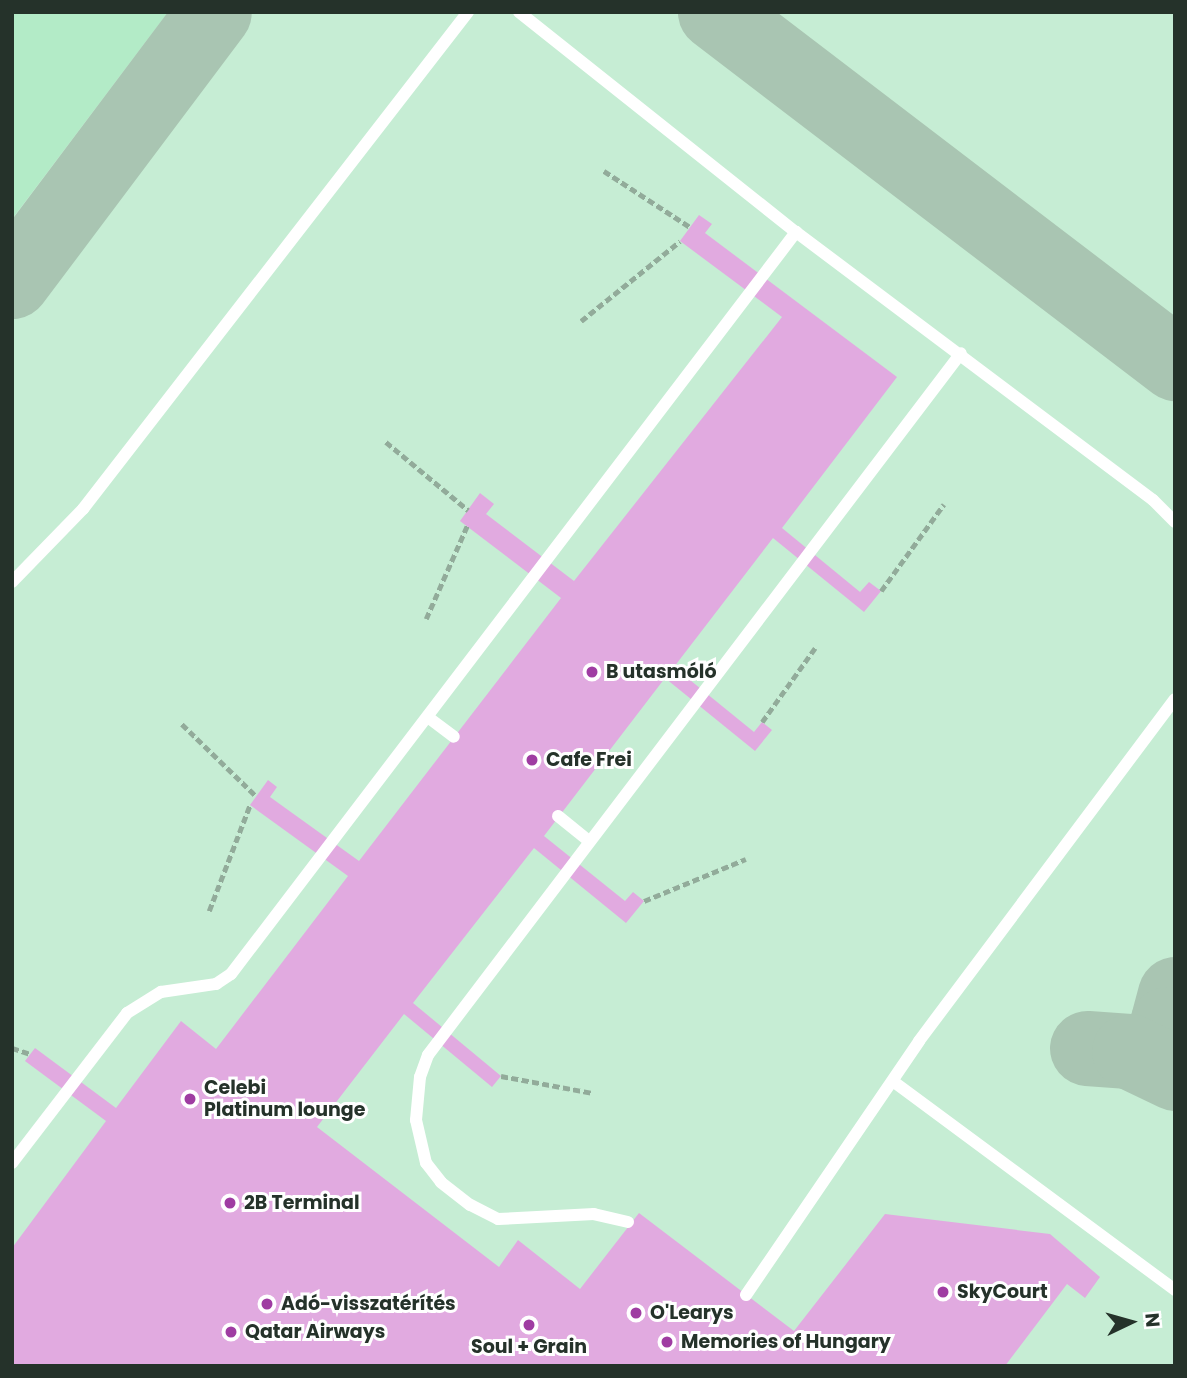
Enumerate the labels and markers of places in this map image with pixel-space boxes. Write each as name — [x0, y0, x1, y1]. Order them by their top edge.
place label: B utasmóló — [606, 661, 717, 683]
marker: B utasmóló — [584, 664, 600, 680]
place label: Cafe Frei — [546, 749, 632, 771]
marker: Cafe Frei — [524, 752, 540, 768]
place label: Celebi Platinum lounge — [204, 1077, 365, 1121]
marker: Celebi Platinum lounge — [182, 1091, 198, 1107]
place label: 2B Terminal — [244, 1192, 360, 1214]
marker: 2B Terminal — [222, 1195, 238, 1211]
place label: SkyCourt — [957, 1281, 1048, 1303]
marker: SkyCourt — [935, 1284, 951, 1300]
place label: Adó-visszatérítés — [281, 1293, 456, 1315]
marker: Adó-visszatérítés — [259, 1296, 275, 1312]
place label: O'Learys — [650, 1302, 734, 1324]
marker: O'Learys — [628, 1305, 644, 1321]
marker: Soul + Grain — [521, 1317, 537, 1333]
place label: Qatar Airways — [245, 1321, 385, 1343]
marker: Qatar Airways — [223, 1324, 239, 1340]
place label: Memories of Hungary — [681, 1331, 891, 1353]
marker: Memories of Hungary — [659, 1334, 675, 1350]
place label: Soul + Grain — [471, 1336, 587, 1358]

